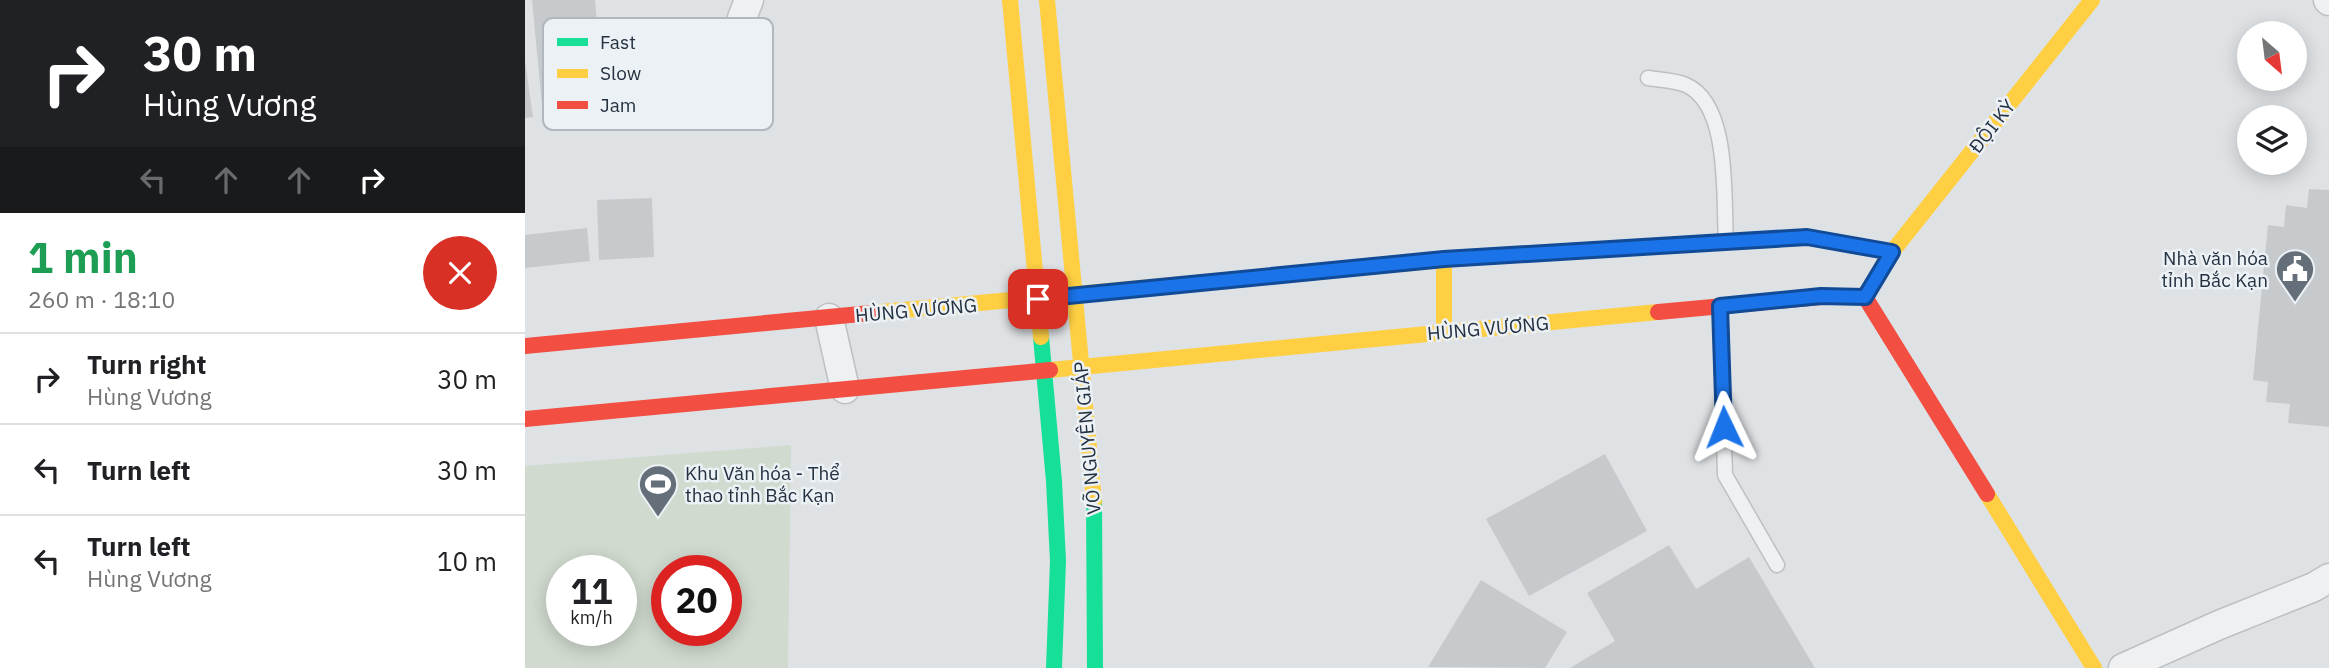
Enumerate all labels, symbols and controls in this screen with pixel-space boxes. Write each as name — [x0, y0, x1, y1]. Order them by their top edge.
legend — [543, 18, 773, 130]
text: 30 m — [143, 21, 257, 84]
north arrow — [2237, 21, 2307, 91]
map controls — [2237, 21, 2307, 175]
icon: right — [28, 28, 119, 119]
text: Fast — [600, 30, 636, 54]
text: Slow — [600, 61, 641, 85]
text: Hùng Vương — [143, 83, 316, 125]
text: Jam — [600, 93, 636, 117]
street label: ĐỘI KỲ — [1964, 94, 2021, 158]
button: layers — [2237, 105, 2307, 175]
icon: left — [134, 161, 172, 199]
icon: ahead — [207, 161, 245, 199]
icon: ahead — [280, 161, 318, 199]
icon: right — [353, 161, 391, 199]
text: 1 min — [28, 230, 138, 285]
button: close — [423, 236, 497, 310]
place label: Nhà văn hóa tỉnh Bắc Kạn — [2161, 246, 2268, 292]
public building icon: Nhà văn hóa tỉnh Bắc Kạn — [2274, 248, 2316, 303]
pin — [1008, 269, 1068, 329]
icon: arrive — [1019, 280, 1057, 318]
text: 260 m · 18:10 — [28, 284, 175, 314]
street label: HÙNG VƯƠNG — [854, 293, 978, 327]
street label: HÙNG VƯƠNG — [1426, 311, 1550, 345]
text: Turn right — [87, 347, 206, 381]
icon: right — [28, 360, 66, 398]
street label: VÕ NGUYÊN GIÁP — [1068, 360, 1106, 516]
text: 30 m — [437, 362, 497, 396]
text: Hùng Vương — [87, 381, 212, 411]
position arrow — [1687, 390, 1761, 464]
icon: left — [28, 451, 66, 489]
text: Turn left — [87, 453, 190, 487]
text: 30 m — [437, 453, 497, 487]
place label: Khu Văn hóa - Thể thao tỉnh Bắc Kạn — [685, 461, 840, 507]
sports icon: Khu Văn hóa - Thể thao tỉnh Bắc Kạn — [637, 463, 679, 518]
text: Turn left — [87, 529, 190, 563]
icon: left — [28, 542, 66, 580]
text: 10 m — [437, 544, 497, 578]
speed limit sign: 20 — [651, 555, 742, 646]
text: Hùng Vương — [87, 563, 212, 593]
text: 11 — [570, 568, 613, 614]
text: km/h — [570, 606, 613, 629]

